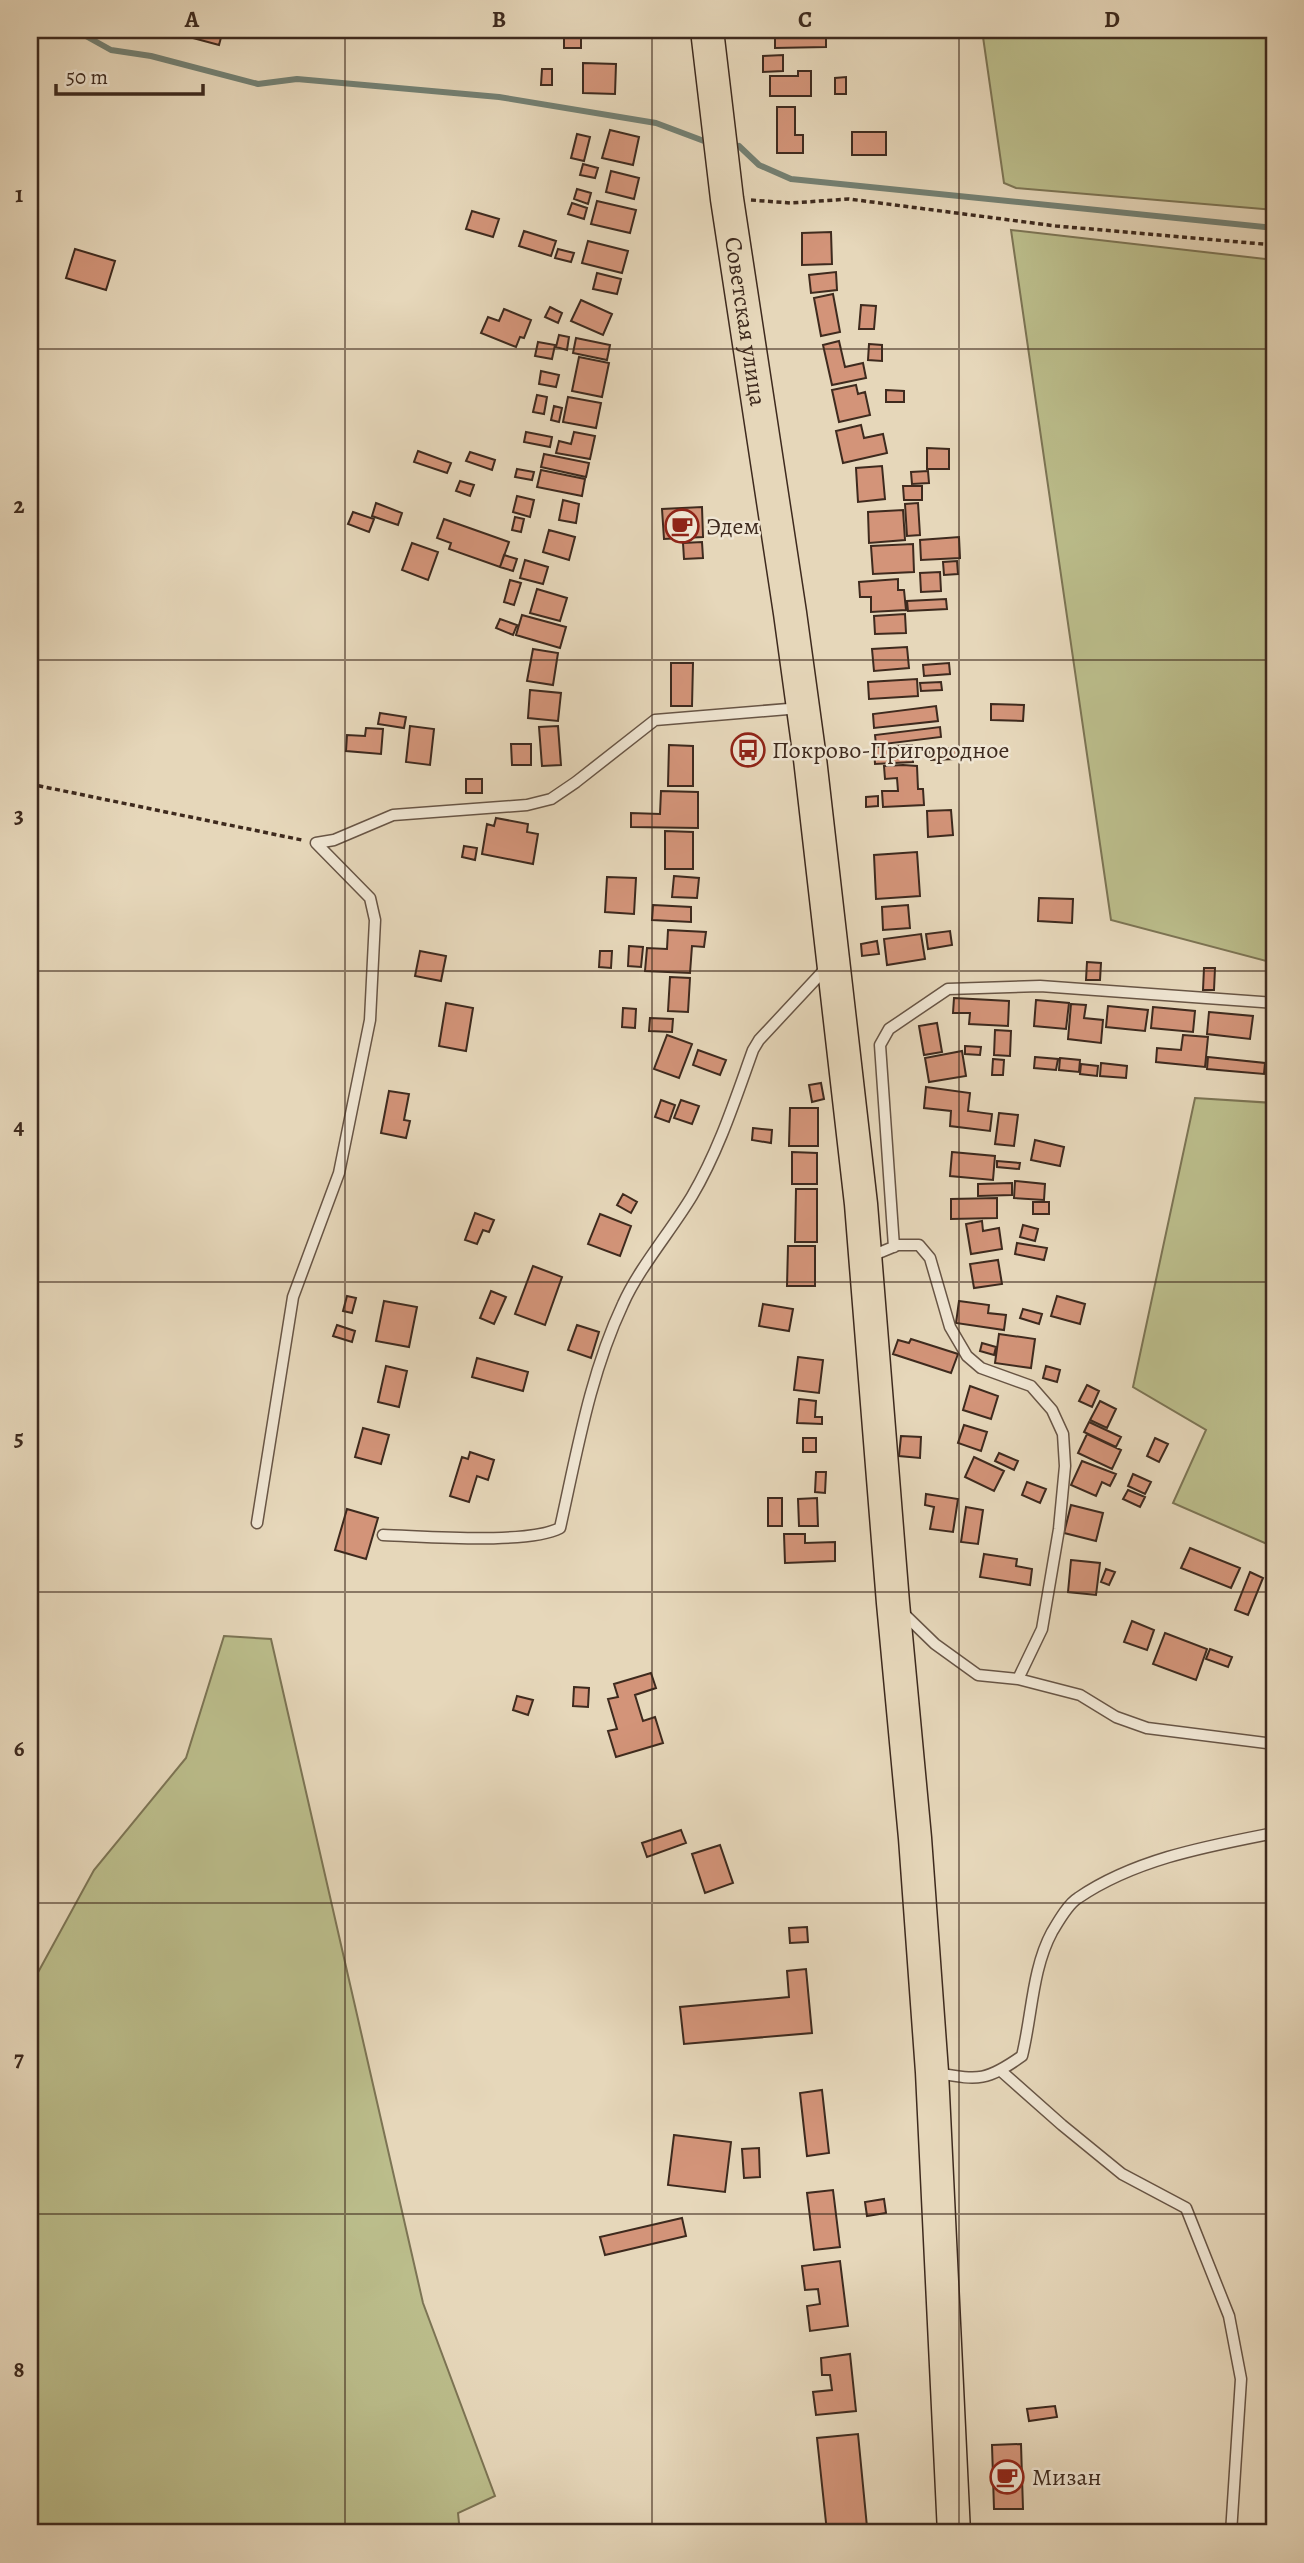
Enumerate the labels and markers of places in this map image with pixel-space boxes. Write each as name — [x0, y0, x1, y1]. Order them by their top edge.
cafe icon: Эдем — [663, 507, 701, 545]
place label: Эдем — [706, 510, 760, 542]
bus stop icon: Покрово-Пригородное — [729, 731, 767, 769]
place label: Покрово-Пригородное — [772, 734, 1009, 766]
cafe icon: Мизан — [988, 2458, 1026, 2496]
place label: Мизан — [1032, 2461, 1101, 2493]

